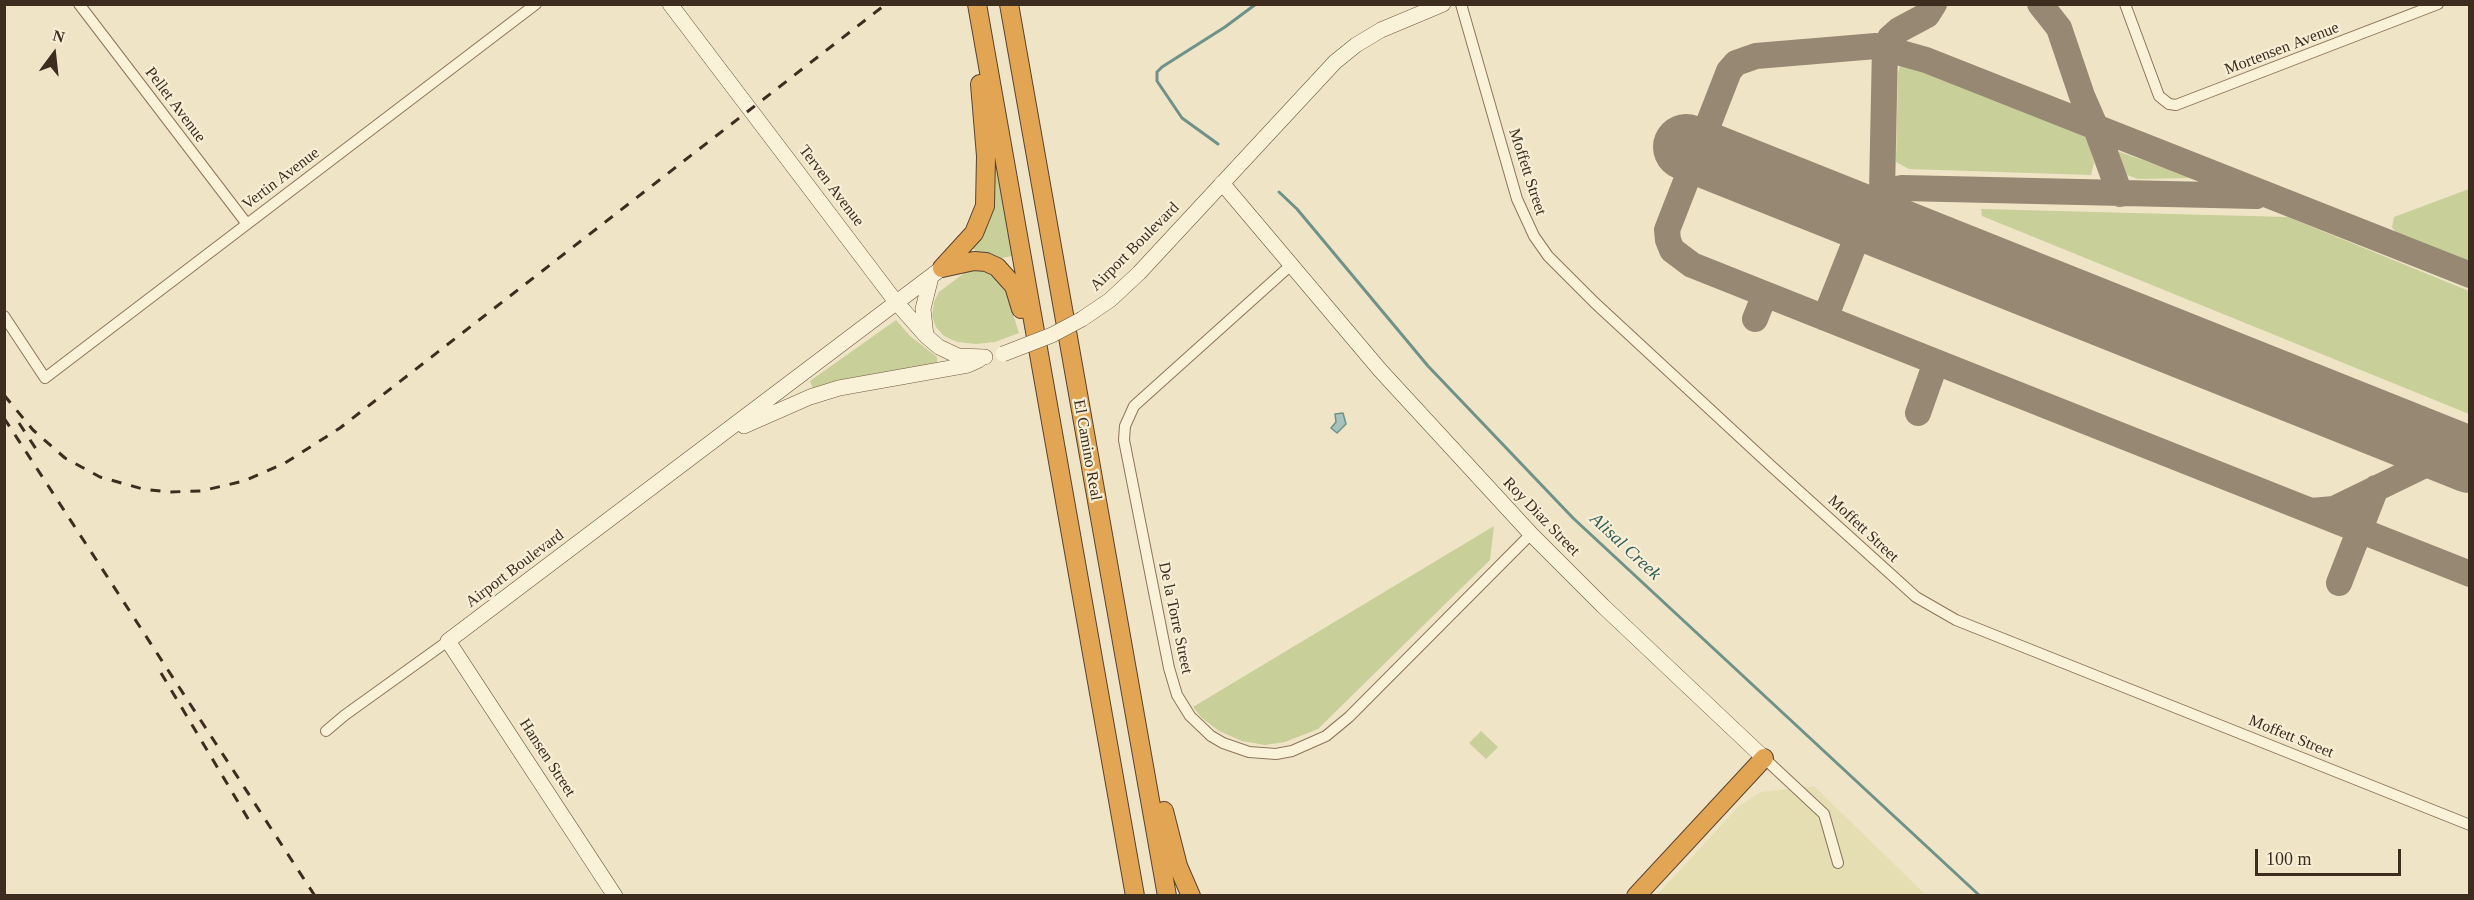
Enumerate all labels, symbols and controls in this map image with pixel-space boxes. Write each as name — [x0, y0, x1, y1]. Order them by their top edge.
street label: Mortensen Avenue — [2222, 18, 2342, 80]
north arrow — [24, 24, 84, 84]
text: N — [51, 26, 67, 46]
street label: Pellet Avenue — [141, 64, 209, 146]
street label: Moffett Street — [1504, 126, 1550, 218]
street label: Terven Avenue — [794, 142, 868, 230]
street label: Vertin Avenue — [239, 144, 323, 214]
street label: Airport Boulevard — [1087, 199, 1183, 295]
street label: El Camino Real — [1069, 398, 1105, 502]
street label: Roy Diaz Street — [1499, 474, 1583, 560]
street label: Moffett Street — [1824, 491, 1902, 567]
water label: Alisal Creek — [1585, 509, 1665, 585]
street label: Airport Boulevard — [462, 526, 568, 612]
street label: De la Torre Street — [1154, 560, 1196, 676]
street label: Moffett Street — [2246, 711, 2336, 763]
street label: Hansen Street — [515, 715, 579, 801]
scale bar — [2258, 837, 2404, 875]
text: 100 m — [2266, 849, 2312, 869]

